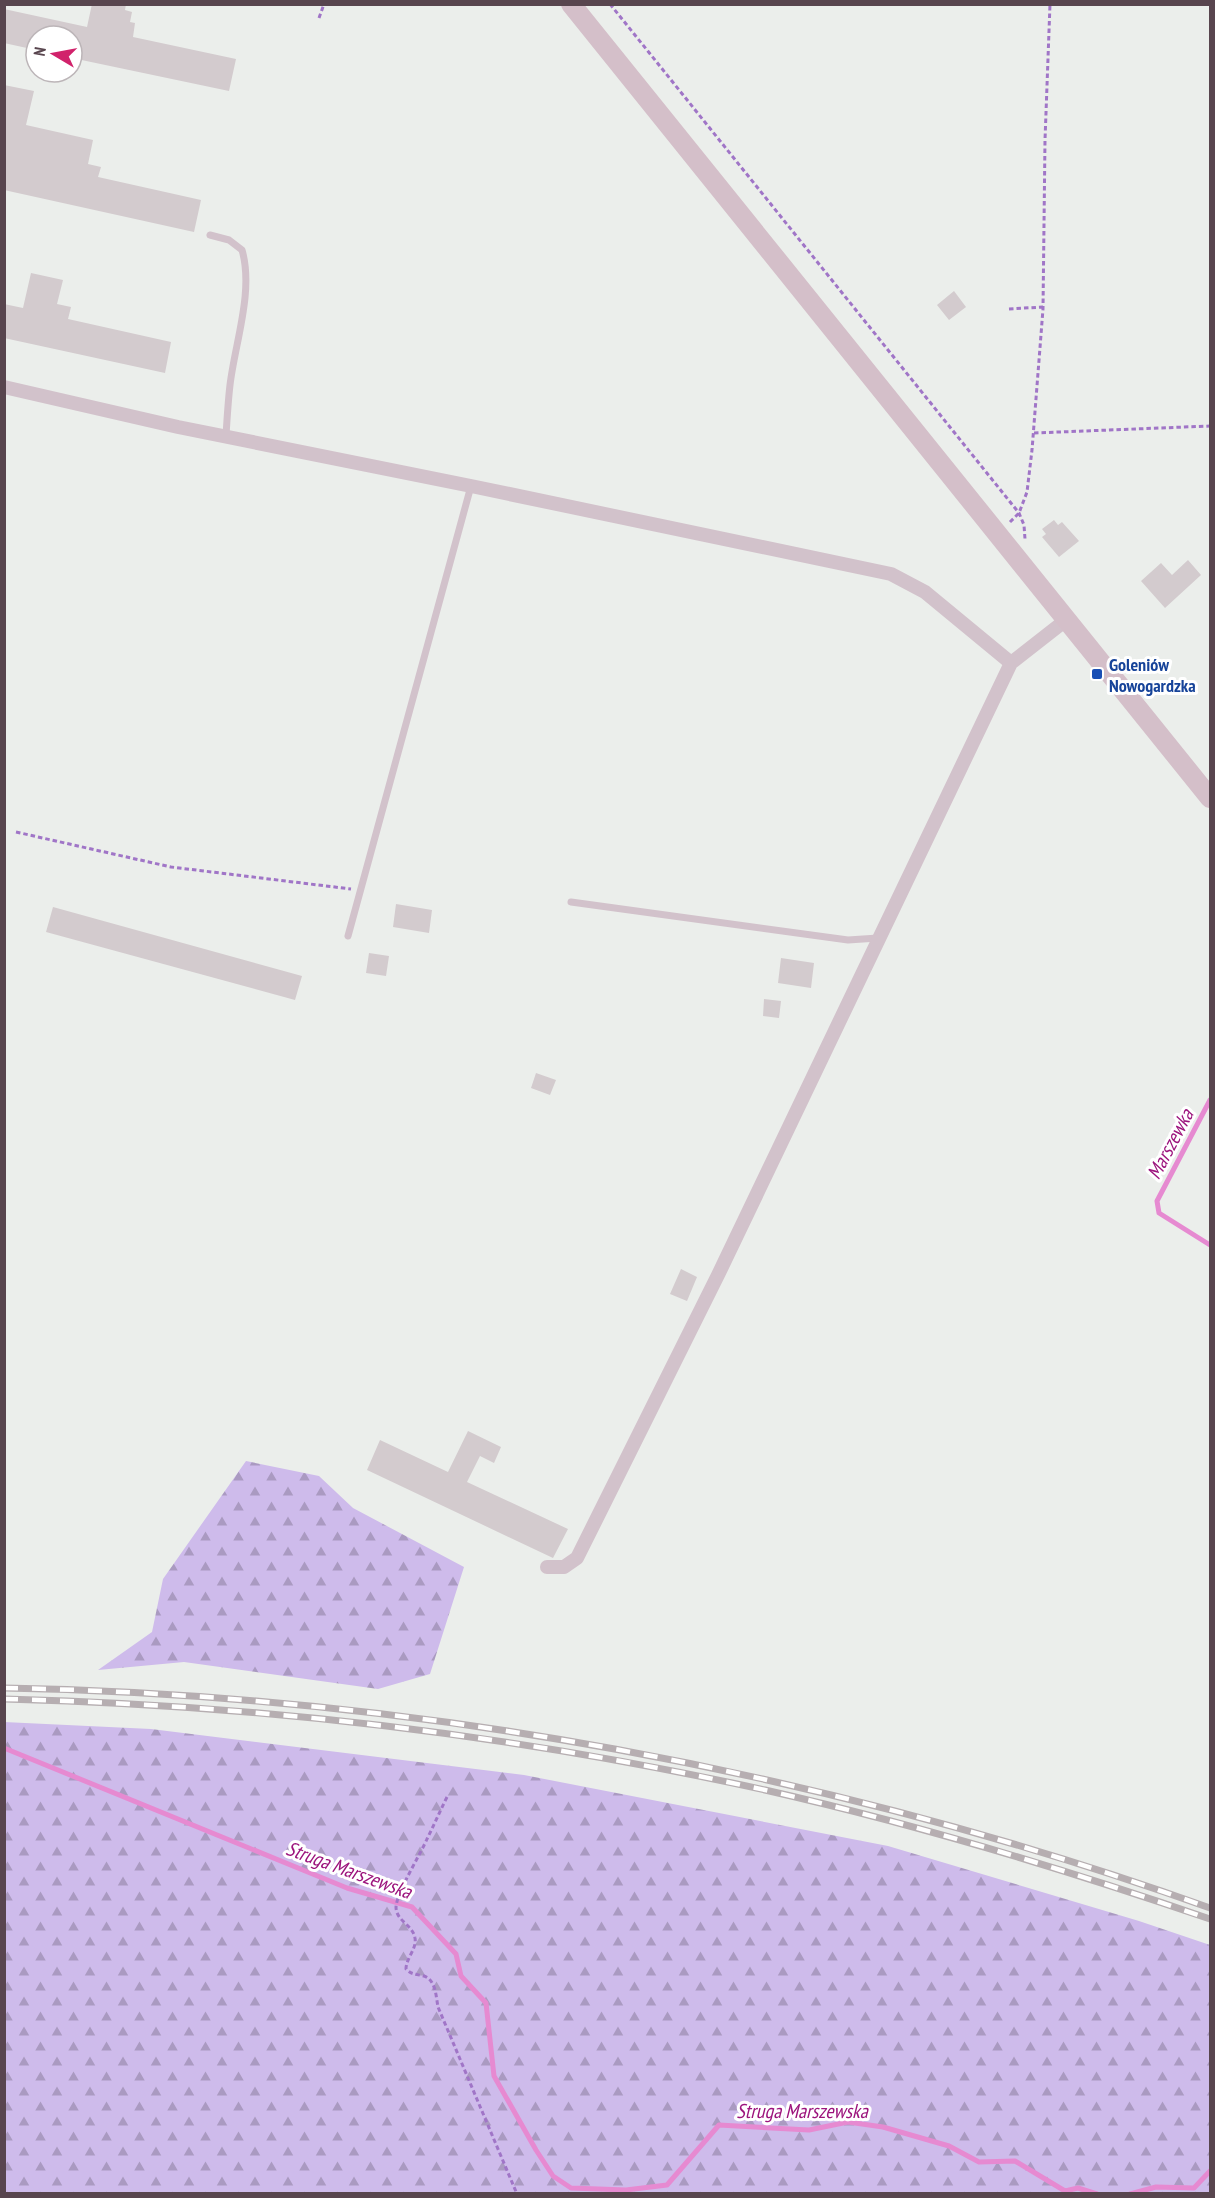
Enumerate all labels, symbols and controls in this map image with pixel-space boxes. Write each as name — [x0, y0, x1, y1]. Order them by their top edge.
north arrow — [24, 24, 84, 84]
text: N — [29, 45, 50, 57]
place label: Goleniów Nowogardzka — [1109, 653, 1196, 697]
marker: Goleniów Nowogardzka — [1090, 667, 1104, 681]
water label: Marszewka — [1141, 1104, 1200, 1183]
water label: Struga Marszewska — [283, 1835, 416, 1905]
water label: Struga Marszewska — [736, 2098, 869, 2124]

